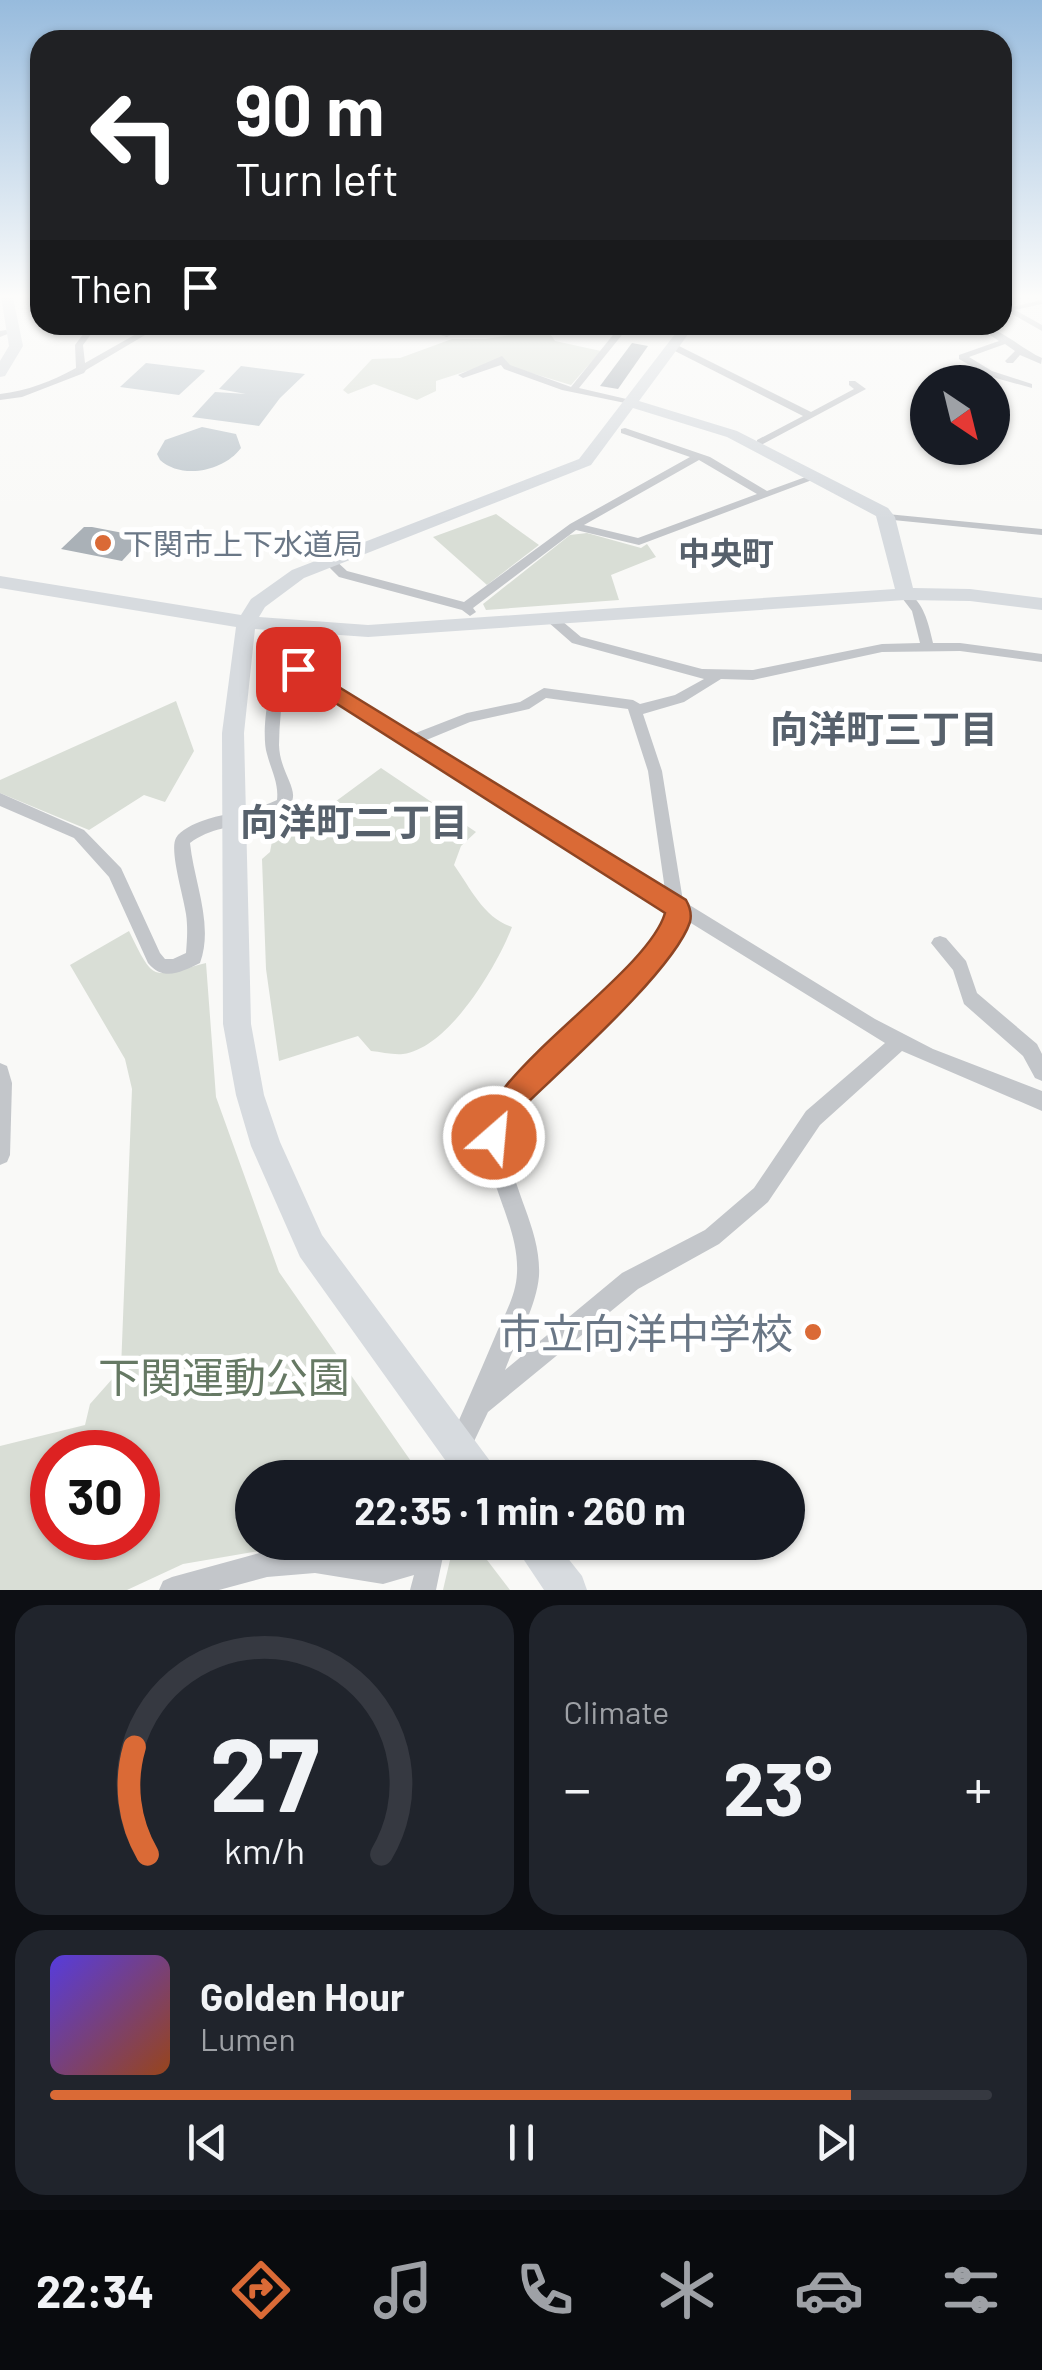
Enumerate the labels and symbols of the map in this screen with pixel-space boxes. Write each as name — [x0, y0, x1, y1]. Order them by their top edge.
north arrow — [910, 365, 1010, 465]
place label: 下関市上下水道局 — [123, 525, 363, 561]
marker: 下関市上下水道局 — [92, 532, 114, 554]
district label: 中央町 — [678, 533, 774, 571]
pin — [256, 627, 341, 712]
district label: 向洋町三丁目 — [770, 705, 998, 751]
district label: 向洋町二丁目 — [240, 798, 468, 844]
position arrow — [442, 1085, 546, 1189]
place label: 市立向洋中学校 — [499, 1307, 793, 1357]
marker: 市立向洋中学校 — [802, 1321, 824, 1343]
park label: 下関運動公園 — [98, 1351, 350, 1401]
speed limit sign: 30 — [30, 1430, 160, 1560]

